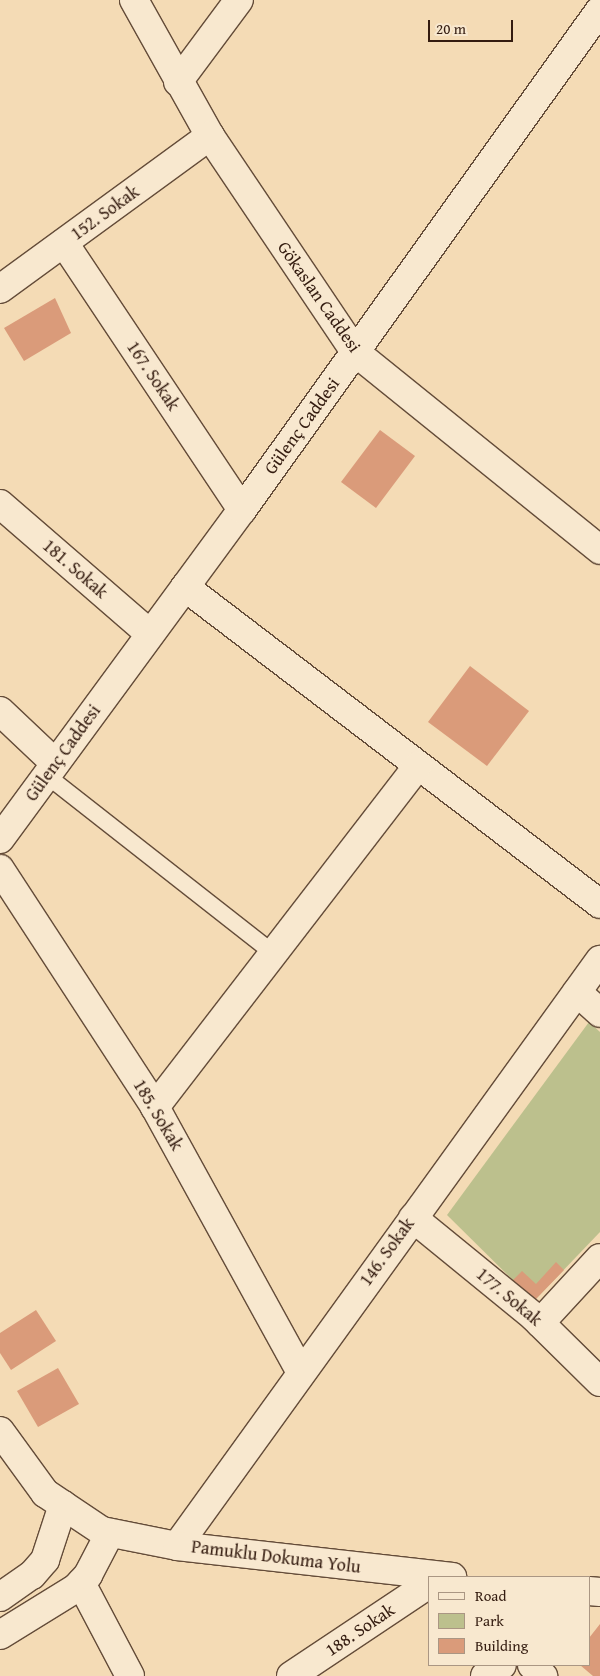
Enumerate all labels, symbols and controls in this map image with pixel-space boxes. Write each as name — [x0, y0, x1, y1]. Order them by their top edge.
scale bar — [430, 10, 515, 42]
text: 20 m — [436, 18, 466, 39]
street label: 152. Sokak — [67, 181, 143, 245]
street label: Gökaslan Caddesi — [273, 237, 365, 357]
street label: 167. Sokak — [122, 337, 184, 415]
street label: Gülenç Caddesi — [260, 374, 344, 478]
street label: 181. Sokak — [38, 535, 112, 603]
street label: Gülenç Caddesi — [21, 701, 105, 805]
street label: 185. Sokak — [128, 1076, 188, 1154]
street label: 146. Sokak — [355, 1214, 419, 1290]
street label: 177. Sokak — [472, 1263, 546, 1331]
street label: Pamuklu Dokuma Yolu — [190, 1536, 362, 1578]
legend — [428, 1576, 590, 1666]
text: Road — [475, 1585, 506, 1606]
street label: 188. Sokak — [321, 1599, 399, 1661]
text: Park — [475, 1610, 504, 1631]
text: Building — [475, 1635, 528, 1656]

